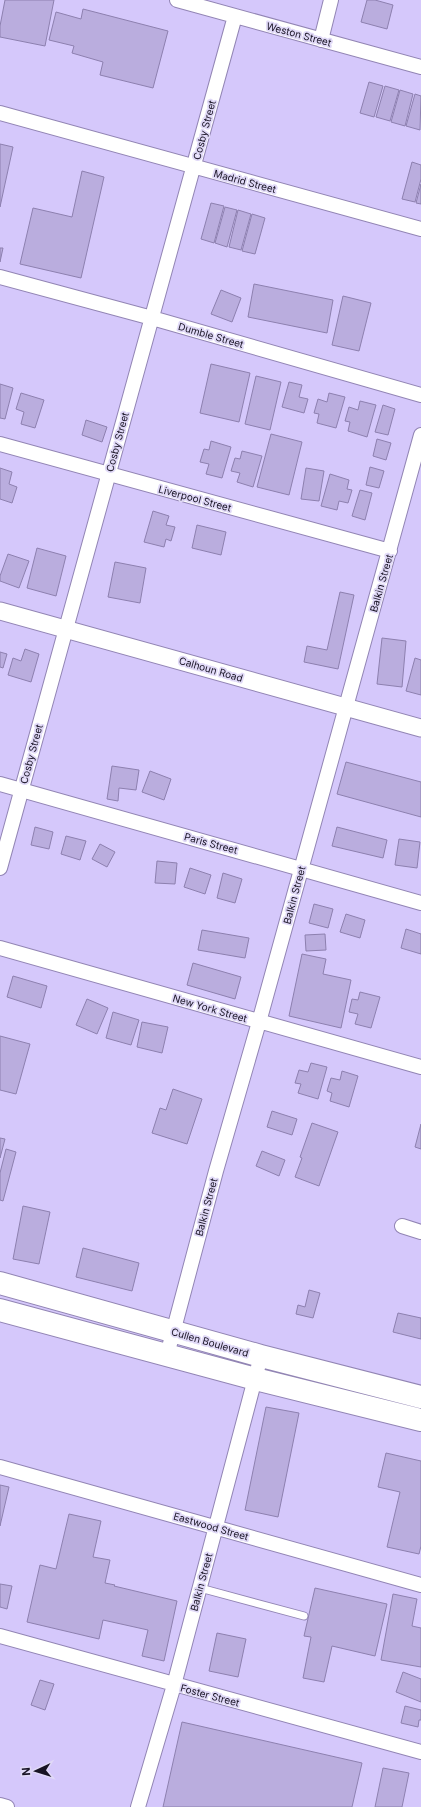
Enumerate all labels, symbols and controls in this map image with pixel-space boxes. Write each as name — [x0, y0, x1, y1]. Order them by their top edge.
street label: Weston Street — [265, 20, 333, 49]
street label: Cosby Street — [190, 98, 218, 161]
street label: Madrid Street — [212, 167, 278, 195]
street label: Dumble Street — [177, 320, 246, 350]
street label: Cosby Street — [103, 410, 131, 473]
street label: Liverpool Street — [157, 483, 233, 514]
street label: Balkin Street — [367, 552, 395, 613]
street label: Calhoun Road — [178, 654, 244, 684]
street label: Cosby Street — [17, 722, 45, 785]
street label: Paris Street — [183, 830, 240, 856]
street label: Balkin Street — [281, 864, 308, 925]
street label: New York Street — [172, 992, 249, 1025]
street label: Balkin Street — [193, 1176, 220, 1237]
street label: Cullen Boulevard — [170, 1325, 250, 1359]
street label: Eastwood Street — [172, 1510, 251, 1543]
street label: Balkin Street — [188, 1551, 215, 1612]
street label: Foster Street — [179, 1681, 242, 1709]
north arrow — [16, 1751, 56, 1791]
text: N — [19, 1767, 33, 1776]

